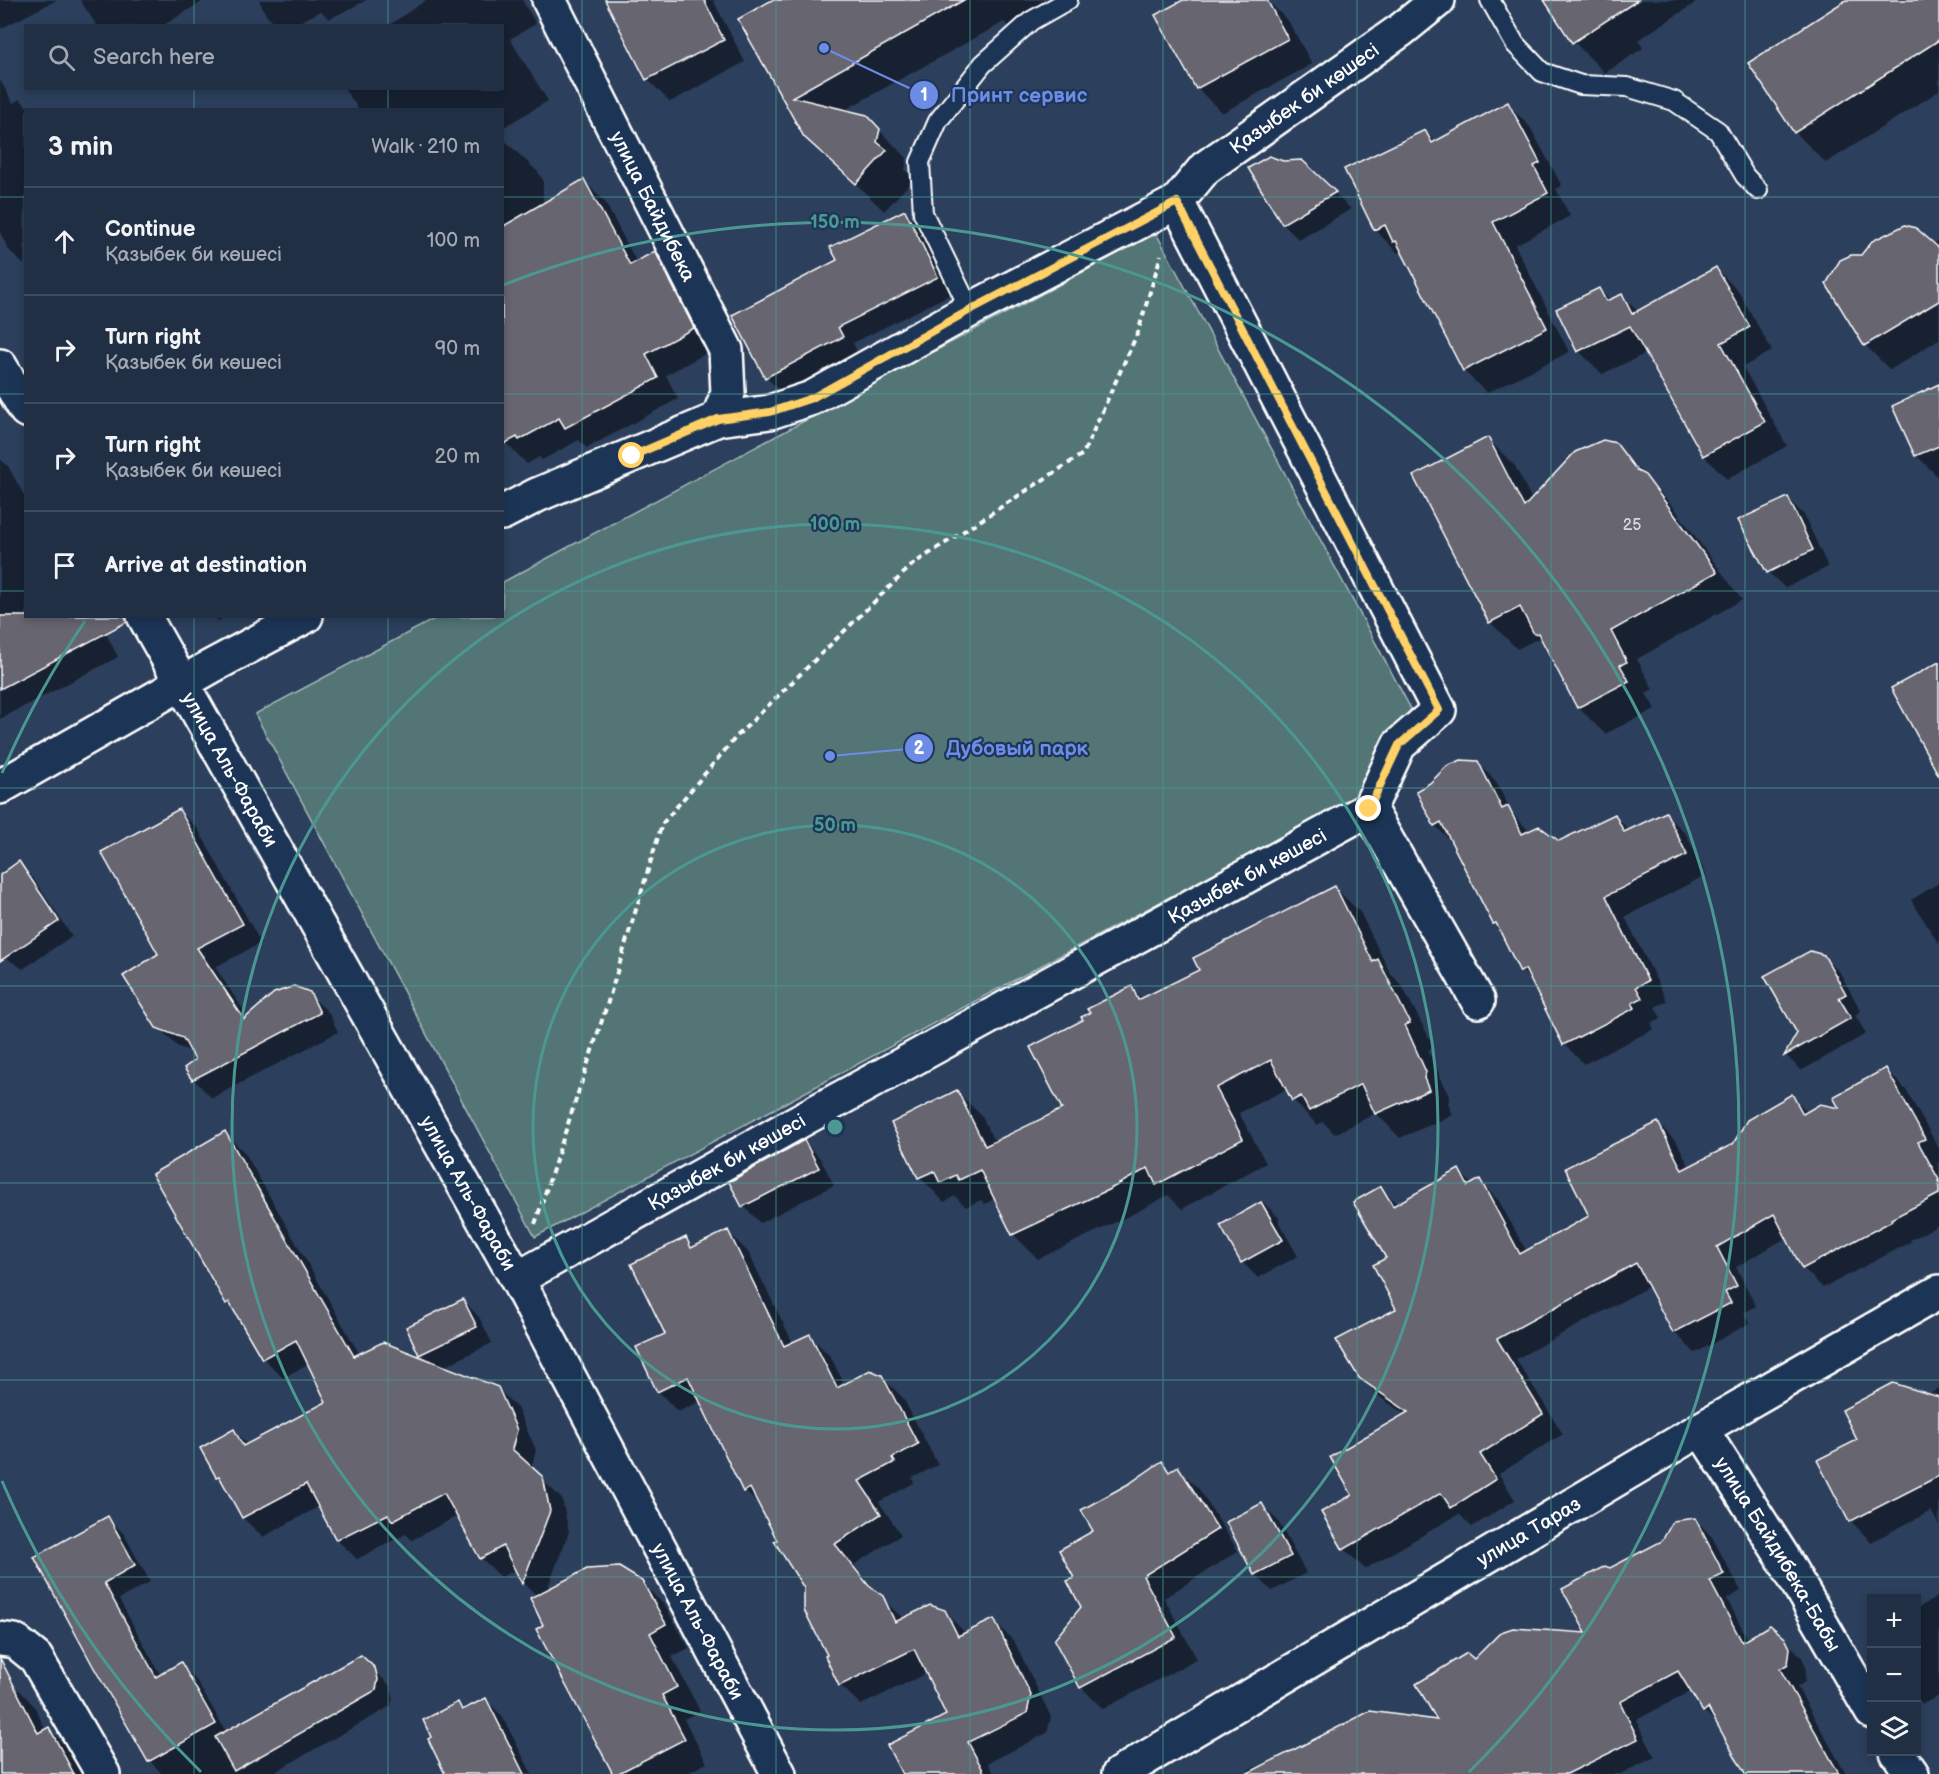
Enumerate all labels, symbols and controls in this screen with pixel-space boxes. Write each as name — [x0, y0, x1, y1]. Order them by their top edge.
search box — [24, 24, 504, 90]
street label: Қазыбек би көшесі — [1225, 38, 1384, 160]
icon: search — [45, 41, 78, 74]
text: Search here — [93, 44, 215, 71]
callout: Принт сервис — [909, 75, 1099, 114]
text: Принт сервис — [951, 83, 1088, 108]
text: 1 — [920, 85, 928, 106]
street label: улица Байдибека — [604, 127, 700, 286]
text: 3 min — [48, 132, 113, 163]
text: Walk · 210 m — [371, 135, 480, 159]
text: 150 m — [810, 212, 860, 233]
text: Continue — [105, 216, 195, 243]
icon: ahead — [48, 225, 81, 258]
text: 100 m — [427, 229, 480, 253]
text: Қазыбек би көшесі — [105, 243, 282, 267]
text: Turn right — [105, 324, 201, 351]
icon: right — [48, 333, 81, 366]
text: 90 m — [435, 337, 480, 361]
text: Қазыбек би көшесі — [105, 351, 282, 375]
text: Turn right — [105, 432, 201, 459]
icon: right — [48, 441, 81, 474]
route start — [618, 442, 644, 468]
text: 20 m — [435, 445, 480, 469]
text: Қазыбек би көшесі — [105, 459, 282, 483]
text: 100 m — [810, 514, 860, 535]
house number: 25 — [1623, 516, 1641, 535]
icon: arrive — [48, 549, 81, 582]
text: Arrive at destination — [105, 552, 307, 579]
street label: улица Аль-Фараби — [176, 688, 283, 852]
callout: Дубовый парк — [904, 728, 1100, 767]
text: Дубовый парк — [946, 736, 1089, 761]
text: 2 — [914, 738, 925, 759]
route end — [1355, 795, 1381, 821]
text: 50 m — [814, 815, 856, 836]
street label: Қазыбек би көшесі — [1164, 824, 1331, 930]
street label: Қазыбек би көшесі — [644, 1109, 810, 1216]
street label: улица Аль-Фараби — [415, 1112, 521, 1275]
centre of rings — [825, 1117, 845, 1137]
street label: улица Байдибека-Бабы — [1709, 1453, 1846, 1656]
street label: улица Тараз — [1473, 1492, 1585, 1572]
street label: улица Аль-Фараби — [646, 1539, 749, 1704]
map controls — [1867, 1594, 1921, 1756]
button: + — [1867, 1594, 1921, 1648]
button: − — [1867, 1648, 1921, 1702]
button: layers — [1867, 1702, 1921, 1756]

